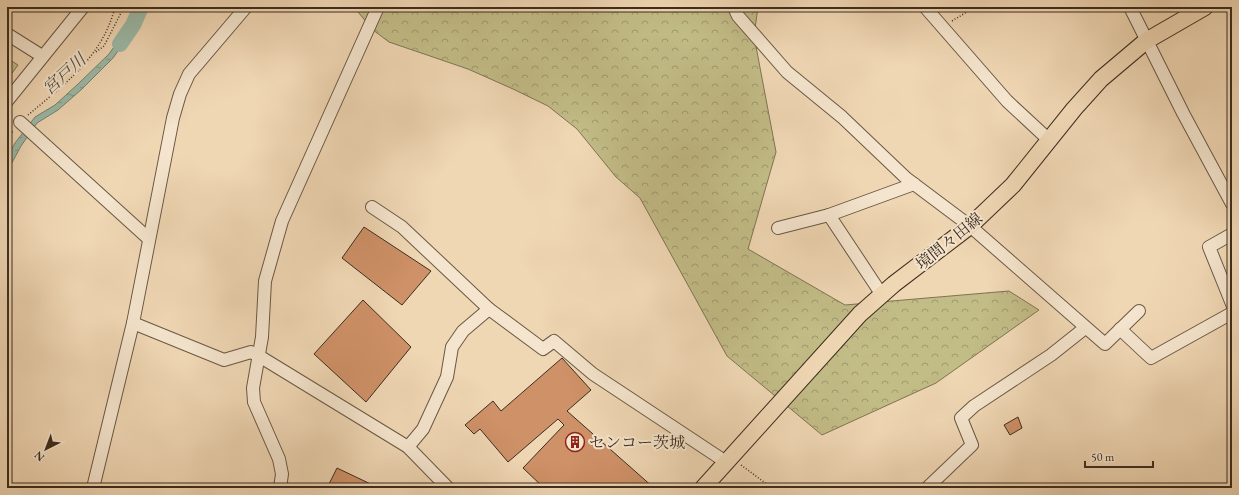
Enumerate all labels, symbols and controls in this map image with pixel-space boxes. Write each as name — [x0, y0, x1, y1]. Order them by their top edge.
water label: 宮戸川 — [38, 47, 92, 99]
street label: 境間々田線 — [911, 208, 987, 274]
north arrow — [26, 429, 66, 469]
building icon: センコー茨城 — [564, 431, 586, 453]
place label: センコー茨城 — [589, 432, 685, 453]
scale bar — [1085, 443, 1153, 469]
text: N — [31, 448, 47, 465]
text: 50 m — [1091, 449, 1115, 465]

